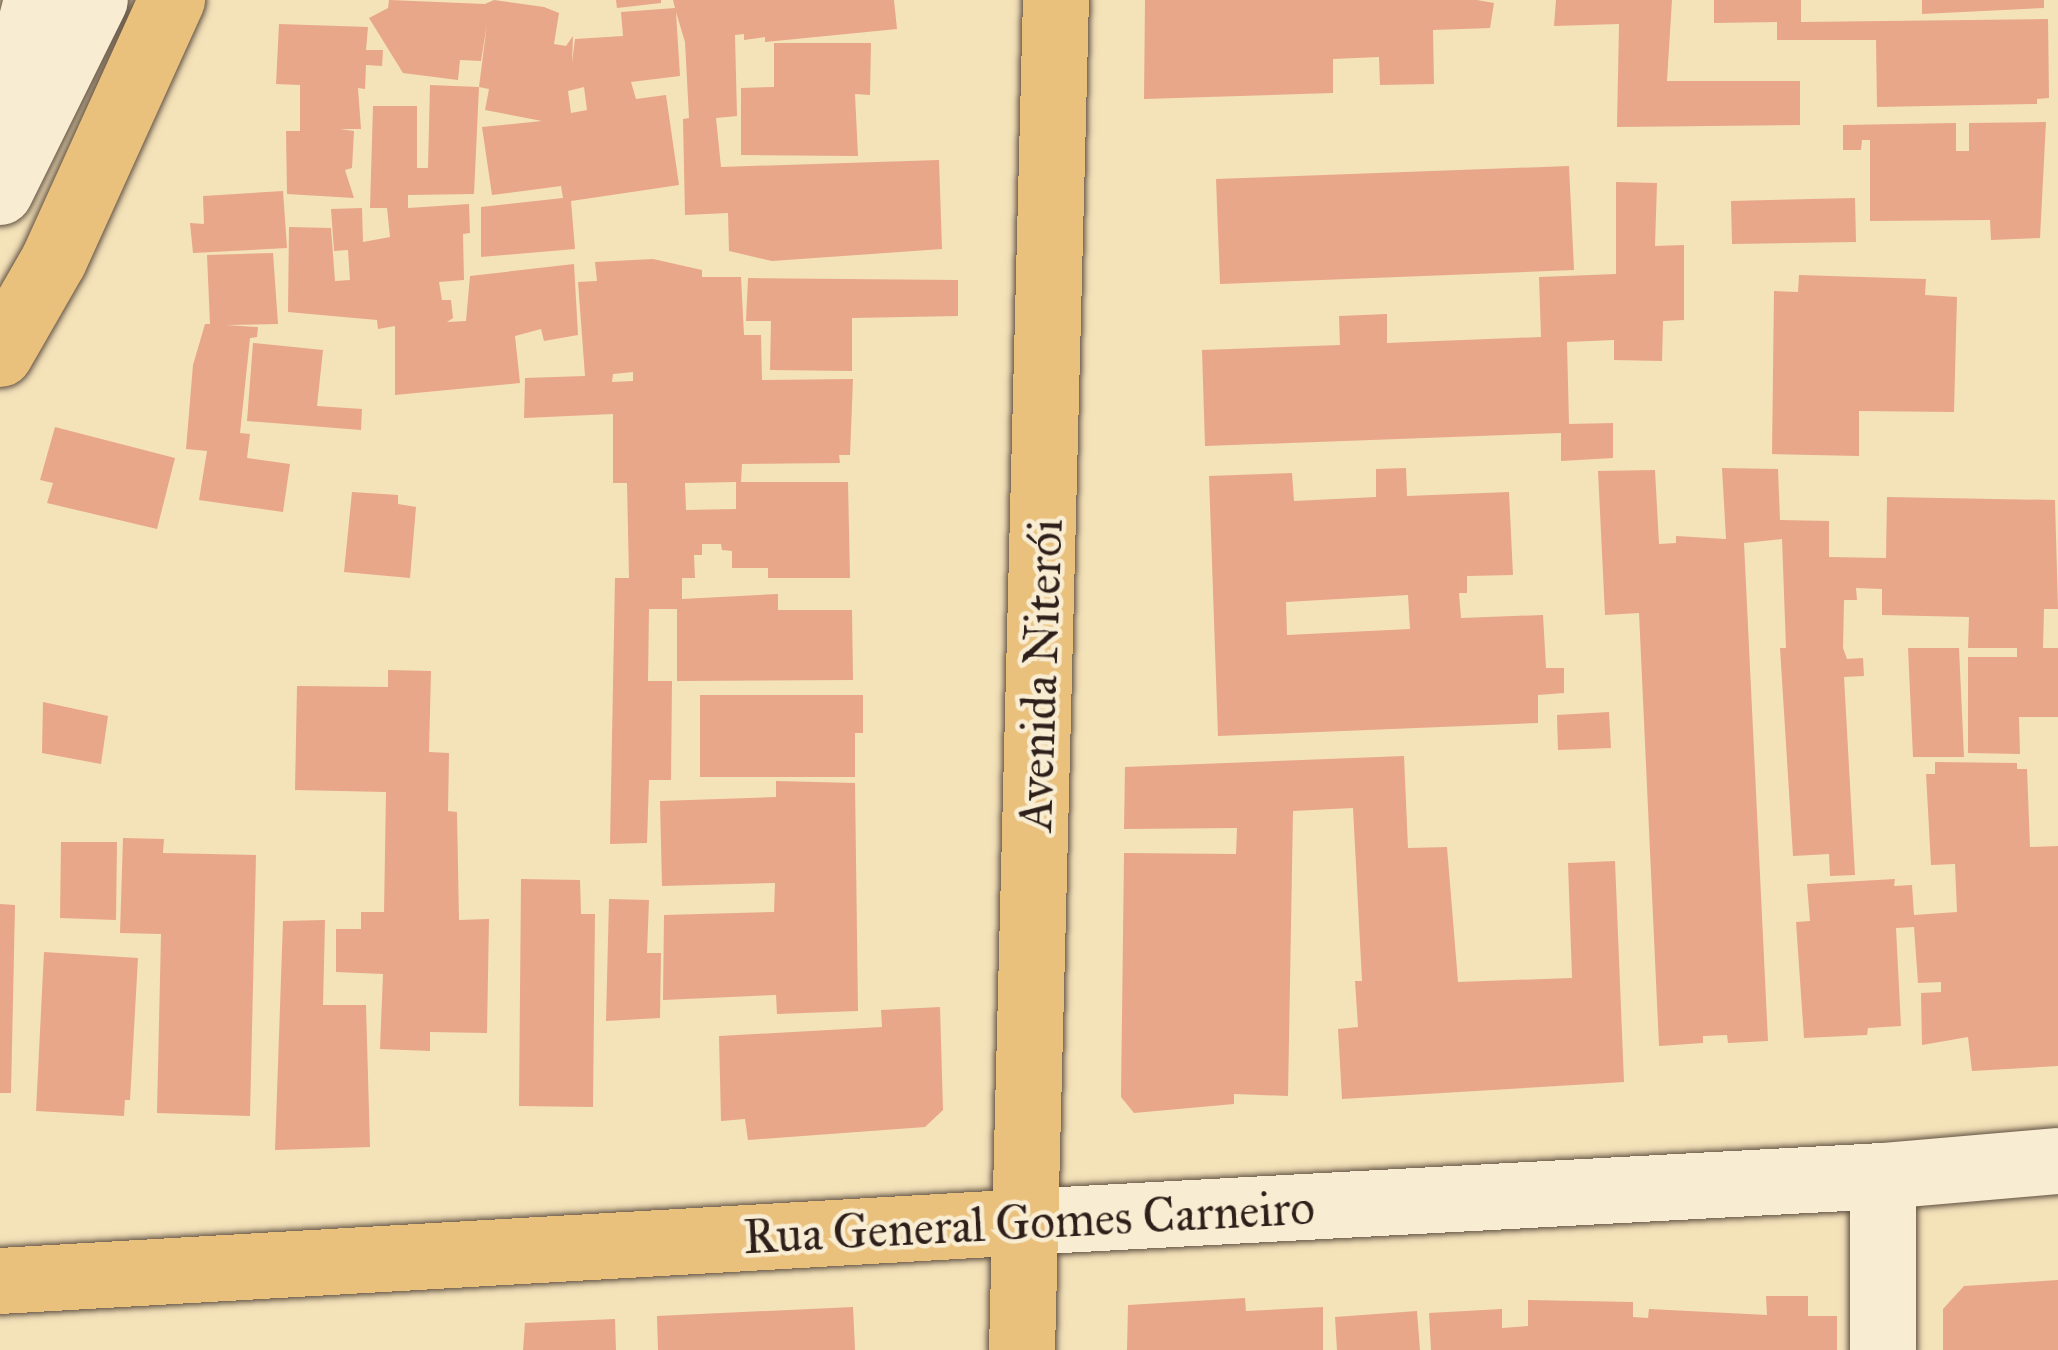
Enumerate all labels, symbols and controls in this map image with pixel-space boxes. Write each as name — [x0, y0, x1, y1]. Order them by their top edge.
street label: Avenida Niterói — [1006, 518, 1074, 832]
street label: Rua General Gomes Carneiro — [742, 1178, 1316, 1266]

